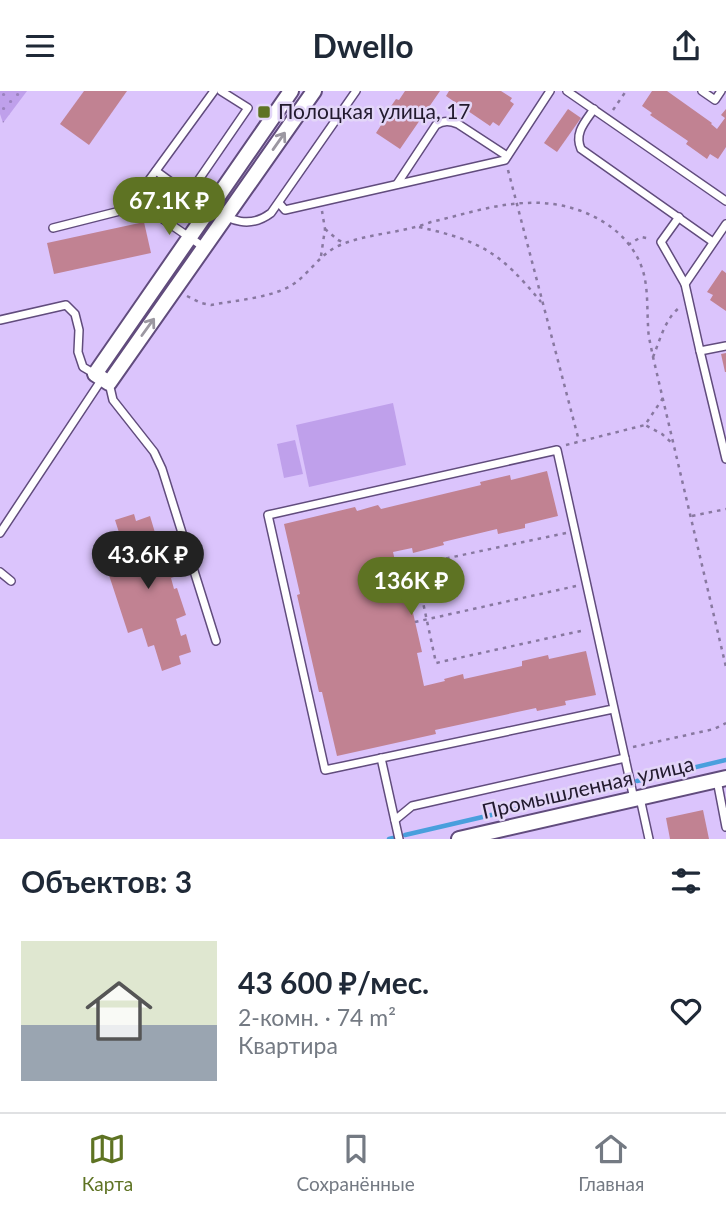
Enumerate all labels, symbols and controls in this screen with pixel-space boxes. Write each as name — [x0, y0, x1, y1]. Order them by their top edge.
text: Dwello — [312, 26, 414, 65]
icon: menu — [21, 27, 59, 65]
icon: share — [667, 27, 705, 65]
place label: Полоцкая улица, 17 — [278, 98, 471, 123]
marker: Полоцкая улица, 17 — [256, 104, 272, 120]
one-way arrow — [272, 132, 286, 151]
pin: 67.1K ₽ — [104, 177, 234, 237]
text: 67.1K ₽ — [129, 186, 209, 214]
one-way arrow — [140, 318, 155, 337]
pin: 43.6K ₽ — [83, 531, 213, 591]
text: 43.6K ₽ — [108, 540, 188, 568]
pin: 136K ₽ — [354, 557, 468, 617]
text: 136K ₽ — [374, 566, 448, 594]
street label: Промышленная улица — [479, 750, 696, 823]
icon: filters — [667, 862, 705, 900]
text: Объектов: 3 — [21, 863, 192, 899]
text: 43 600 ₽/мес. — [238, 964, 429, 1000]
icon: home — [77, 969, 161, 1053]
icon: heart — [667, 992, 705, 1030]
text: 2-комн. · 74 m² — [238, 1003, 396, 1031]
text: Квартира — [238, 1031, 338, 1059]
tab: Карта — [82, 1130, 133, 1195]
tab: Сохранённые — [297, 1130, 415, 1195]
tab: Главная — [578, 1130, 644, 1195]

